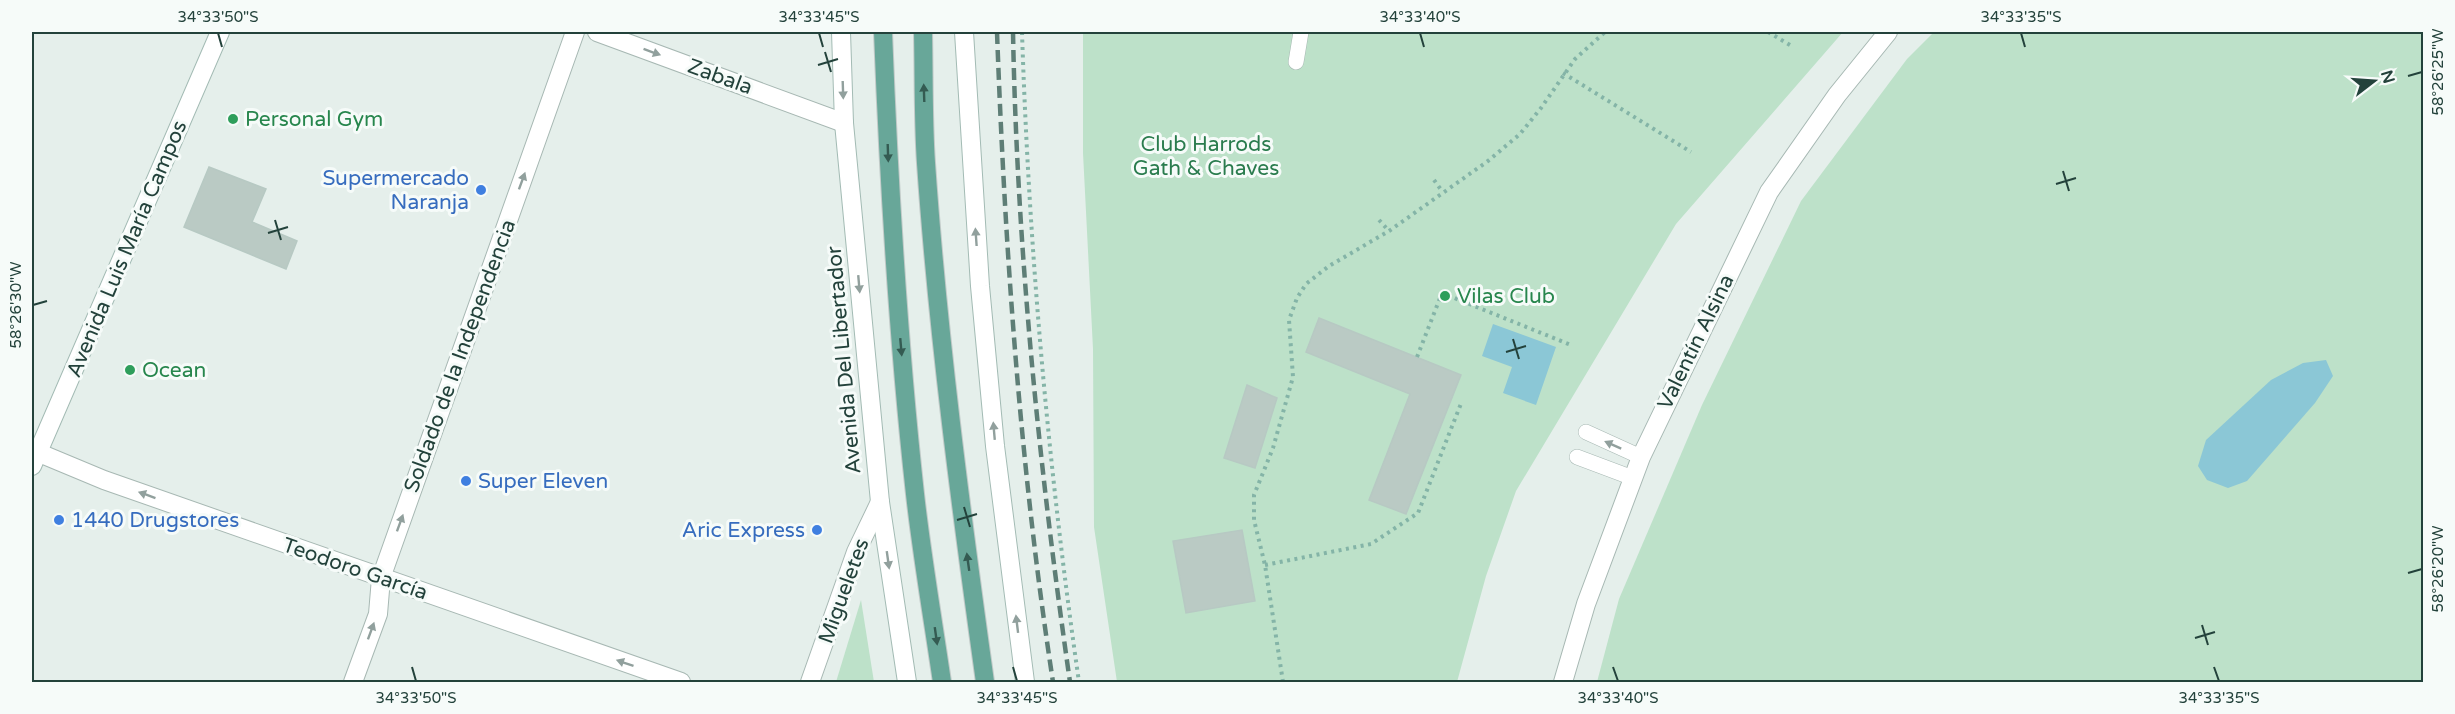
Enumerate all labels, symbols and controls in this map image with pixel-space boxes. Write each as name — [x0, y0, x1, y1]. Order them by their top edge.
text: 34°33'50"S — [178, 8, 258, 26]
text: 34°33'45"S — [779, 8, 859, 26]
text: 34°33'40"S — [1380, 8, 1460, 26]
text: 34°33'35"S — [1981, 8, 2061, 26]
text: 58°26'25"W — [2429, 29, 2447, 115]
one-way arrow — [643, 47, 661, 57]
north arrow — [2344, 51, 2404, 111]
street label: Zabala — [684, 54, 756, 100]
text: N — [2376, 68, 2399, 86]
one-way arrow — [838, 80, 848, 99]
one-way arrow — [920, 84, 929, 103]
place label: Personal Gym — [245, 107, 383, 132]
marker: Personal Gym — [226, 112, 240, 126]
street label: Avenida Luis María Campos — [62, 117, 192, 381]
park label: Club Harrods Gath & Chaves — [1133, 132, 1279, 181]
one-way arrow — [883, 143, 892, 162]
place label: Supermercado Naranja — [322, 166, 469, 215]
one-way arrow — [518, 172, 528, 190]
marker: Supermercado Naranja — [474, 183, 488, 197]
street label: Soldado de la Independencia — [399, 216, 521, 496]
one-way arrow — [972, 227, 981, 246]
street label: Avenida Del Libertador — [822, 245, 866, 475]
text: 58°26'30"W — [7, 262, 25, 348]
street label: Valentín Alsina — [1653, 270, 1739, 414]
one-way arrow — [854, 275, 864, 294]
place label: Vilas Club — [1457, 284, 1555, 309]
marker: Vilas Club — [1438, 289, 1452, 303]
one-way arrow — [896, 338, 906, 357]
place label: Ocean — [142, 358, 206, 383]
marker: Ocean — [123, 363, 137, 377]
one-way arrow — [989, 421, 999, 440]
one-way arrow — [1605, 440, 1622, 449]
place label: Super Eleven — [478, 469, 608, 494]
marker: Super Eleven — [459, 474, 473, 488]
one-way arrow — [138, 490, 156, 500]
place label: 1440 Drugstores — [71, 508, 239, 533]
marker: 1440 Drugstores — [52, 513, 66, 527]
one-way arrow — [396, 514, 406, 532]
place label: Aric Express — [682, 518, 805, 543]
marker: Aric Express — [810, 523, 824, 537]
text: 58°26'20"W — [2429, 526, 2447, 612]
street label: Teodoro García — [279, 532, 431, 606]
street label: Migueletes — [813, 535, 875, 647]
one-way arrow — [884, 550, 893, 569]
one-way arrow — [964, 553, 973, 572]
one-way arrow — [1013, 615, 1022, 634]
one-way arrow — [367, 622, 377, 640]
one-way arrow — [931, 627, 940, 646]
one-way arrow — [616, 658, 634, 668]
text: 34°33'50"S — [376, 689, 456, 707]
text: 34°33'45"S — [977, 689, 1057, 707]
text: 34°33'40"S — [1578, 689, 1658, 707]
text: 34°33'35"S — [2179, 689, 2259, 707]

